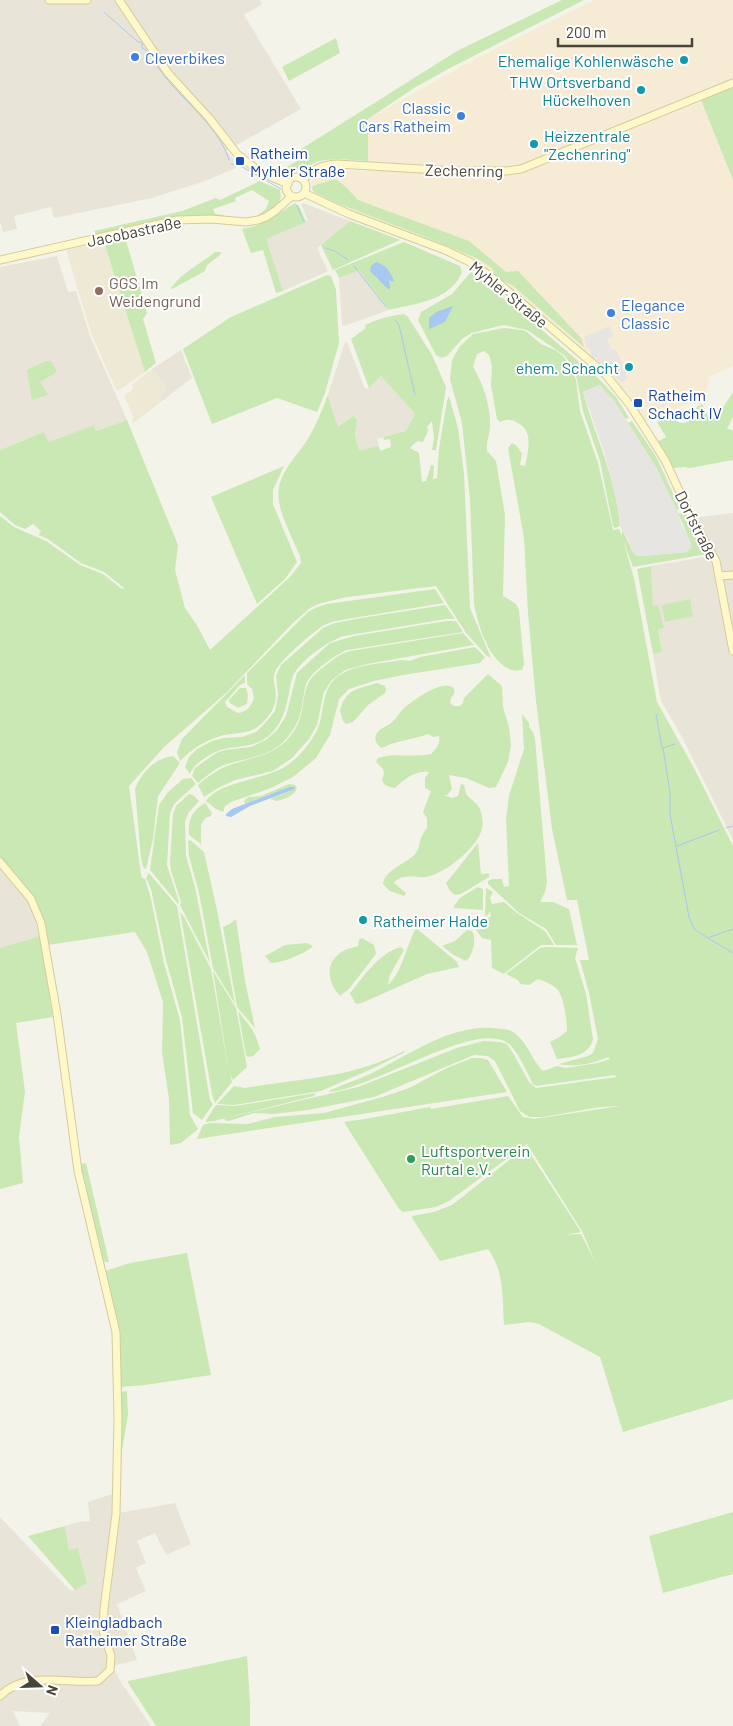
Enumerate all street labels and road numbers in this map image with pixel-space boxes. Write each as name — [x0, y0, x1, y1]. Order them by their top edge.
street label: Zechenring — [425, 160, 503, 180]
street label: Jacobastraße — [85, 212, 183, 250]
street label: Myhler Straße — [466, 257, 552, 331]
street label: Dorfstraße — [672, 487, 722, 563]

